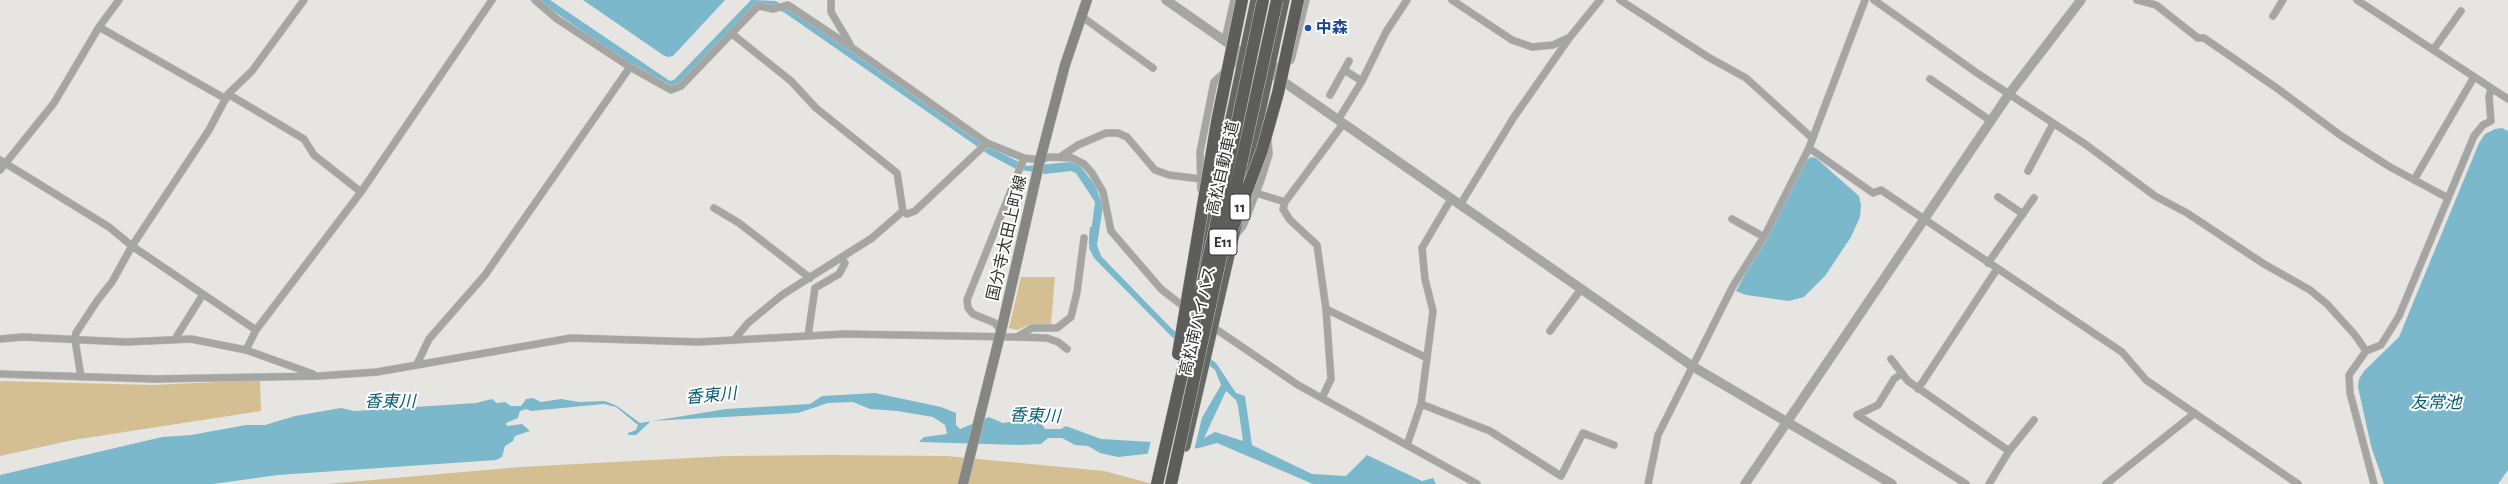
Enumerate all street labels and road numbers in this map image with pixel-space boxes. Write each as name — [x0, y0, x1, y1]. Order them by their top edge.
street label: 高松自動車道 — [1203, 119, 1243, 217]
street label: 国分寺太田上町線 — [983, 173, 1031, 303]
road number: 11 — [1230, 194, 1250, 220]
road number: E11 — [1209, 229, 1237, 255]
street label: 高松南バイパス — [1176, 264, 1220, 378]

